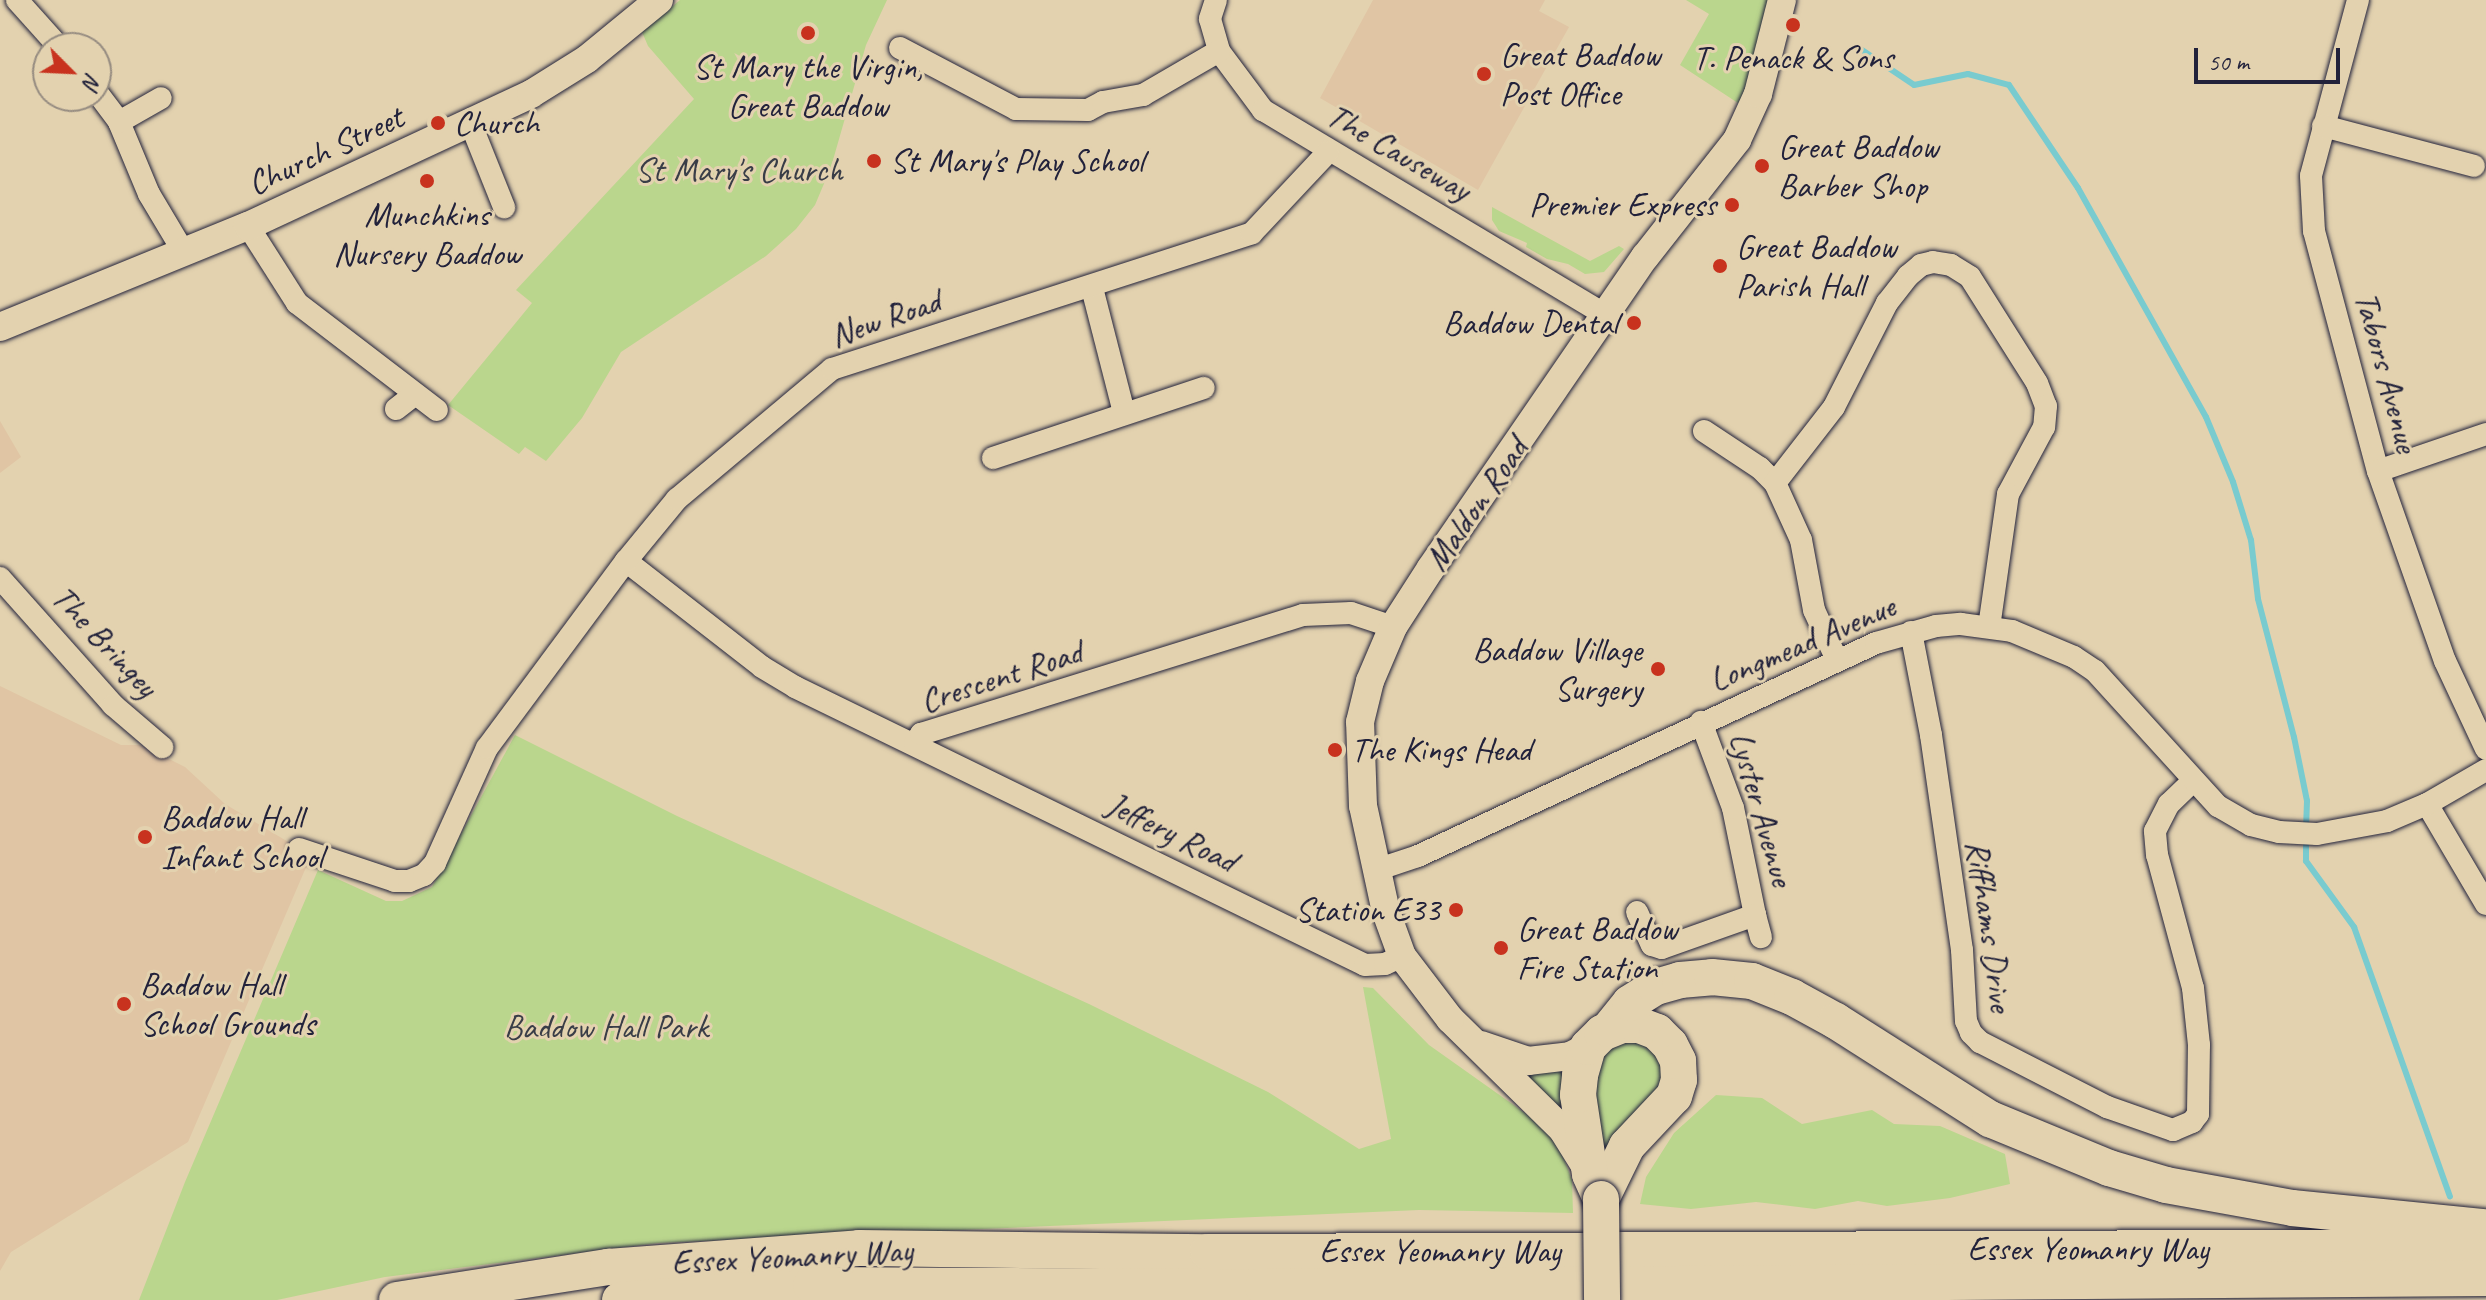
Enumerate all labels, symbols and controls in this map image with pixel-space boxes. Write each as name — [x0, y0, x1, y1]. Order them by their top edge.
marker: T. Penack & Sons — [1784, 16, 1802, 34]
marker: St Mary the Virgin, Great Baddow — [799, 24, 817, 42]
north arrow — [32, 32, 112, 112]
scale bar — [2198, 32, 2344, 82]
place label: Great Baddow Post Office — [1500, 34, 1662, 114]
place label: T. Penack & Sons — [1693, 38, 1893, 78]
place label: St Mary the Virgin, Great Baddow — [693, 46, 923, 126]
text: 50 m — [2208, 47, 2249, 77]
marker: Great Baddow Post Office — [1475, 65, 1493, 83]
text: N — [77, 69, 108, 93]
street label: The Causeway — [1319, 94, 1479, 210]
street label: Church Street — [241, 96, 409, 204]
place label: Church — [454, 103, 539, 143]
marker: Church — [429, 114, 447, 132]
place label: Great Baddow Barber Shop — [1778, 126, 1940, 206]
place label: St Mary's Play School — [890, 141, 1143, 181]
park label: St Mary's Church — [635, 150, 843, 190]
marker: St Mary's Play School — [865, 152, 883, 170]
marker: Great Baddow Barber Shop — [1753, 157, 1771, 175]
marker: Munchkins Nursery Baddow — [418, 172, 436, 190]
place label: Premier Express — [1529, 185, 1716, 225]
place label: Munchkins Nursery Baddow — [333, 194, 521, 274]
marker: Premier Express — [1723, 196, 1741, 214]
place label: Great Baddow Parish Hall — [1736, 226, 1898, 306]
marker: Great Baddow Parish Hall — [1711, 257, 1729, 275]
street label: New Road — [824, 280, 946, 356]
street label: Tabors Avenue — [2346, 287, 2428, 457]
place label: Baddow Dental — [1444, 303, 1618, 343]
marker: Baddow Dental — [1625, 314, 1643, 332]
street label: Maldon Road — [1416, 430, 1536, 578]
street label: The Bringey — [43, 577, 167, 705]
street label: Longmead Avenue — [1703, 586, 1901, 700]
place label: Baddow Village Surgery — [1474, 629, 1642, 708]
street label: Crescent Road — [916, 631, 1086, 721]
marker: Baddow Village Surgery — [1649, 660, 1667, 678]
street label: Lyster Avenue — [1721, 727, 1803, 891]
place label: The Kings Head — [1351, 730, 1530, 770]
marker: The Kings Head — [1326, 741, 1344, 759]
street label: Jeffery Road — [1101, 783, 1243, 881]
place label: Baddow Hall Infant School — [161, 797, 322, 876]
marker: Baddow Hall Infant School — [136, 828, 154, 846]
street label: Riffhams Drive — [1958, 838, 2022, 1014]
place label: Station E33 — [1295, 890, 1440, 930]
marker: Station E33 — [1447, 901, 1465, 919]
place label: Great Baddow Fire Station — [1517, 908, 1679, 988]
marker: Great Baddow Fire Station — [1492, 939, 1510, 957]
place label: Baddow Hall School Grounds — [140, 964, 315, 1044]
marker: Baddow Hall School Grounds — [115, 995, 133, 1013]
park label: Baddow Hall Park — [504, 1007, 708, 1047]
street label: Essex Yeomanry Way — [671, 1229, 913, 1283]
street label: Essex Yeomanry Way — [1968, 1229, 2208, 1269]
street label: Essex Yeomanry Way — [1320, 1231, 1560, 1271]

